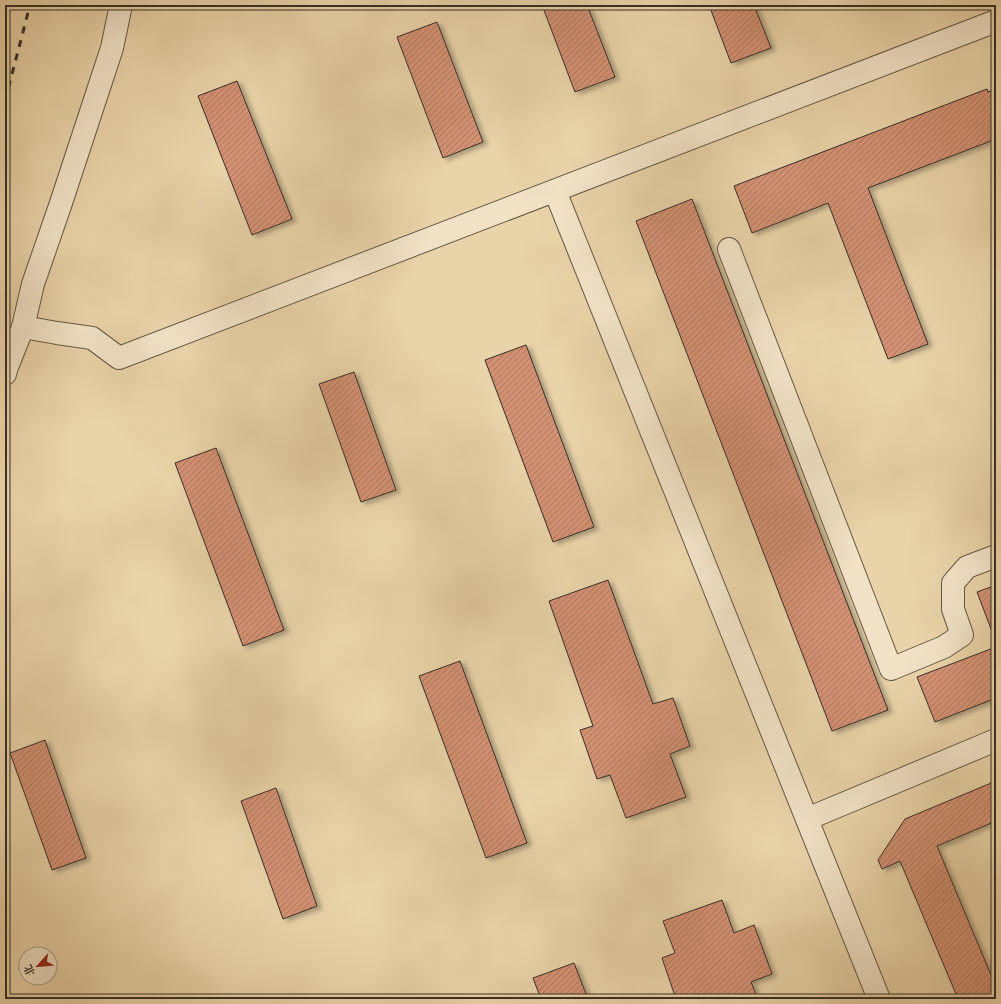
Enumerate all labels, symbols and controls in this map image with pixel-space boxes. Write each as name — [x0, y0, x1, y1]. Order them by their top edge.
north arrow — [18, 946, 58, 986]
text: 北 — [21, 962, 38, 978]

